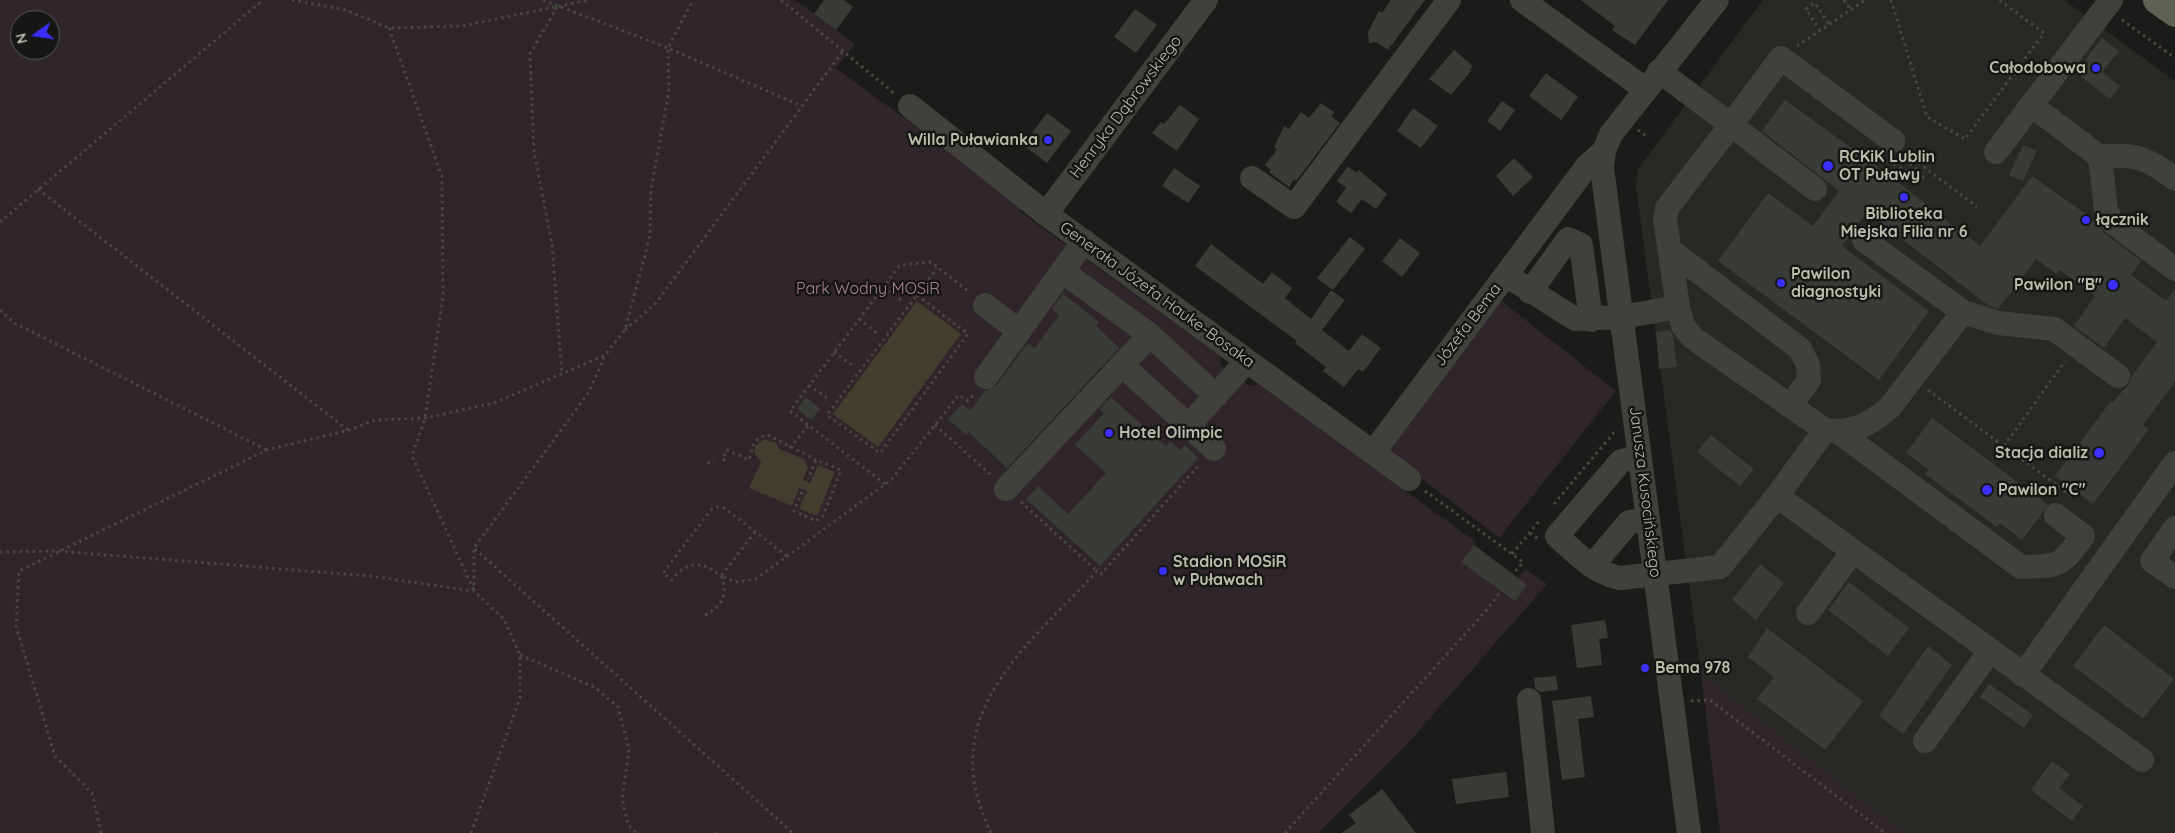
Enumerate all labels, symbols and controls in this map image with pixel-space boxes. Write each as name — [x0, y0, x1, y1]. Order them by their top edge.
north arrow — [10, 10, 60, 60]
text: N — [11, 31, 31, 46]
street label: Henryka Dąbrowskiego — [1066, 32, 1186, 182]
place label: Całodobowa — [1989, 58, 2086, 78]
marker: Całodobowa — [2090, 62, 2102, 74]
place label: Willa Puławianka — [908, 130, 1038, 150]
marker: Willa Puławianka — [1042, 134, 1054, 146]
place label: RCKiK Lublin OT Puławy — [1839, 147, 1935, 185]
marker: RCKiK Lublin OT Puławy — [1821, 159, 1835, 173]
marker: Biblioteka Miejska Filia nr 6 — [1898, 191, 1910, 203]
place label: Biblioteka Miejska Filia nr 6 — [1840, 204, 1968, 242]
place label: łącznik — [2096, 210, 2149, 230]
marker: łącznik — [2080, 214, 2092, 226]
street label: Generała Józefa Hauke-Bosaka — [1056, 218, 1258, 372]
place label: Pawilon diagnostyki — [1791, 264, 1881, 302]
place label: Pawilon "B" — [2014, 275, 2102, 295]
marker: Pawilon diagnostyki — [1775, 277, 1787, 289]
marker: Pawilon "B" — [2106, 278, 2120, 292]
park label: Park Wodny MOSiR — [796, 279, 940, 299]
street label: Józefa Bema — [1431, 280, 1505, 370]
street label: Janusza Kusocińskiego — [1625, 405, 1665, 579]
place label: Hotel Olimpic — [1119, 423, 1222, 443]
marker: Hotel Olimpic — [1103, 427, 1115, 439]
place label: Stacja dializ — [1995, 443, 2088, 463]
marker: Stacja dializ — [2092, 446, 2106, 460]
place label: Pawilon "C" — [1998, 480, 2086, 500]
marker: Pawilon "C" — [1980, 483, 1994, 497]
place label: Stadion MOSiR w Puławach — [1173, 552, 1287, 590]
marker: Stadion MOSiR w Puławach — [1157, 565, 1169, 577]
place label: Bema 978 — [1655, 658, 1730, 678]
marker: Bema 978 — [1639, 662, 1651, 674]

